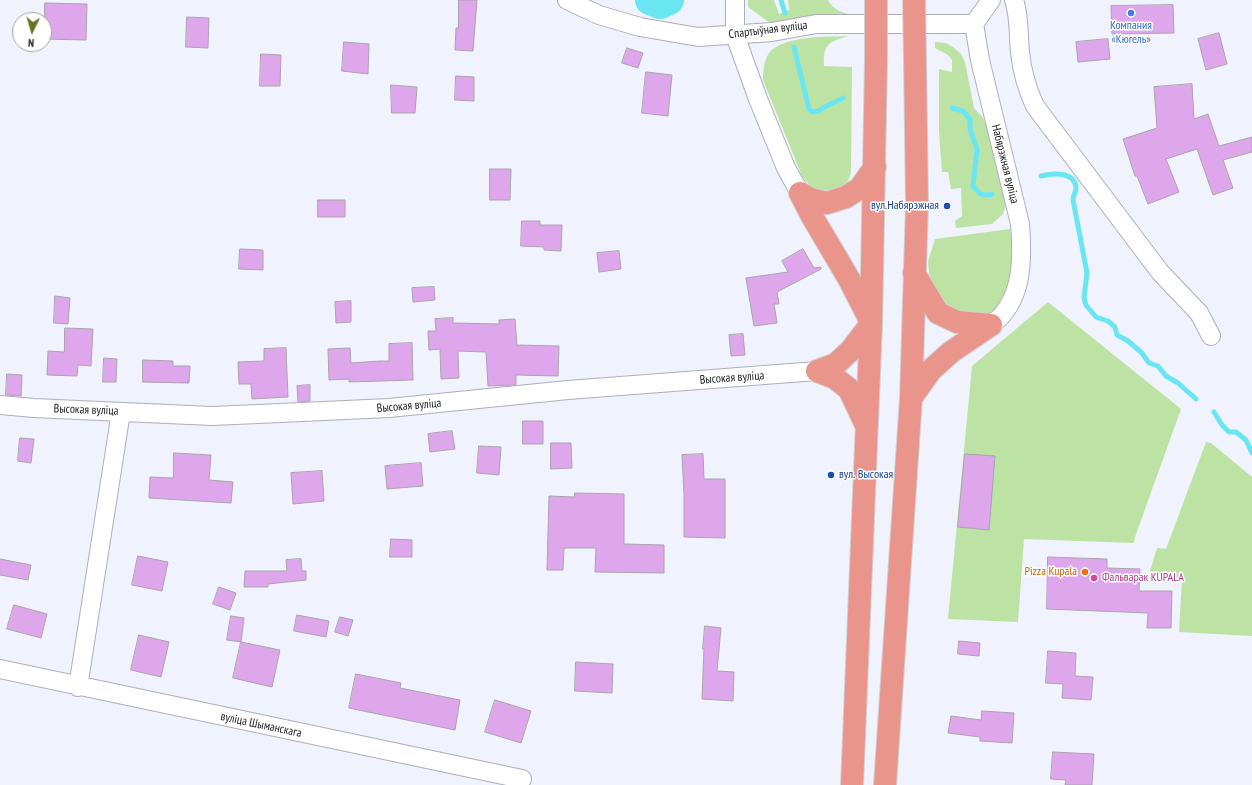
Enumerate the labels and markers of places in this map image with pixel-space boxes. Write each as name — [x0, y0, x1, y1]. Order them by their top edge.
marker: Компания «Кюгель» — [1126, 8, 1136, 18]
place label: Компания «Кюгель» — [1110, 19, 1152, 47]
place label: вул.Набярэжная — [871, 199, 939, 213]
marker: вул.Набярэжная — [942, 201, 952, 211]
place label: вул. Высокая — [839, 468, 893, 482]
marker: вул. Высокая — [826, 470, 836, 480]
place label: Pizza Kupala — [1025, 565, 1077, 579]
marker: Pizza Kupala — [1080, 567, 1090, 577]
place label: Фальварак KUPALA — [1102, 571, 1184, 585]
marker: Фальварак KUPALA — [1089, 573, 1099, 583]

